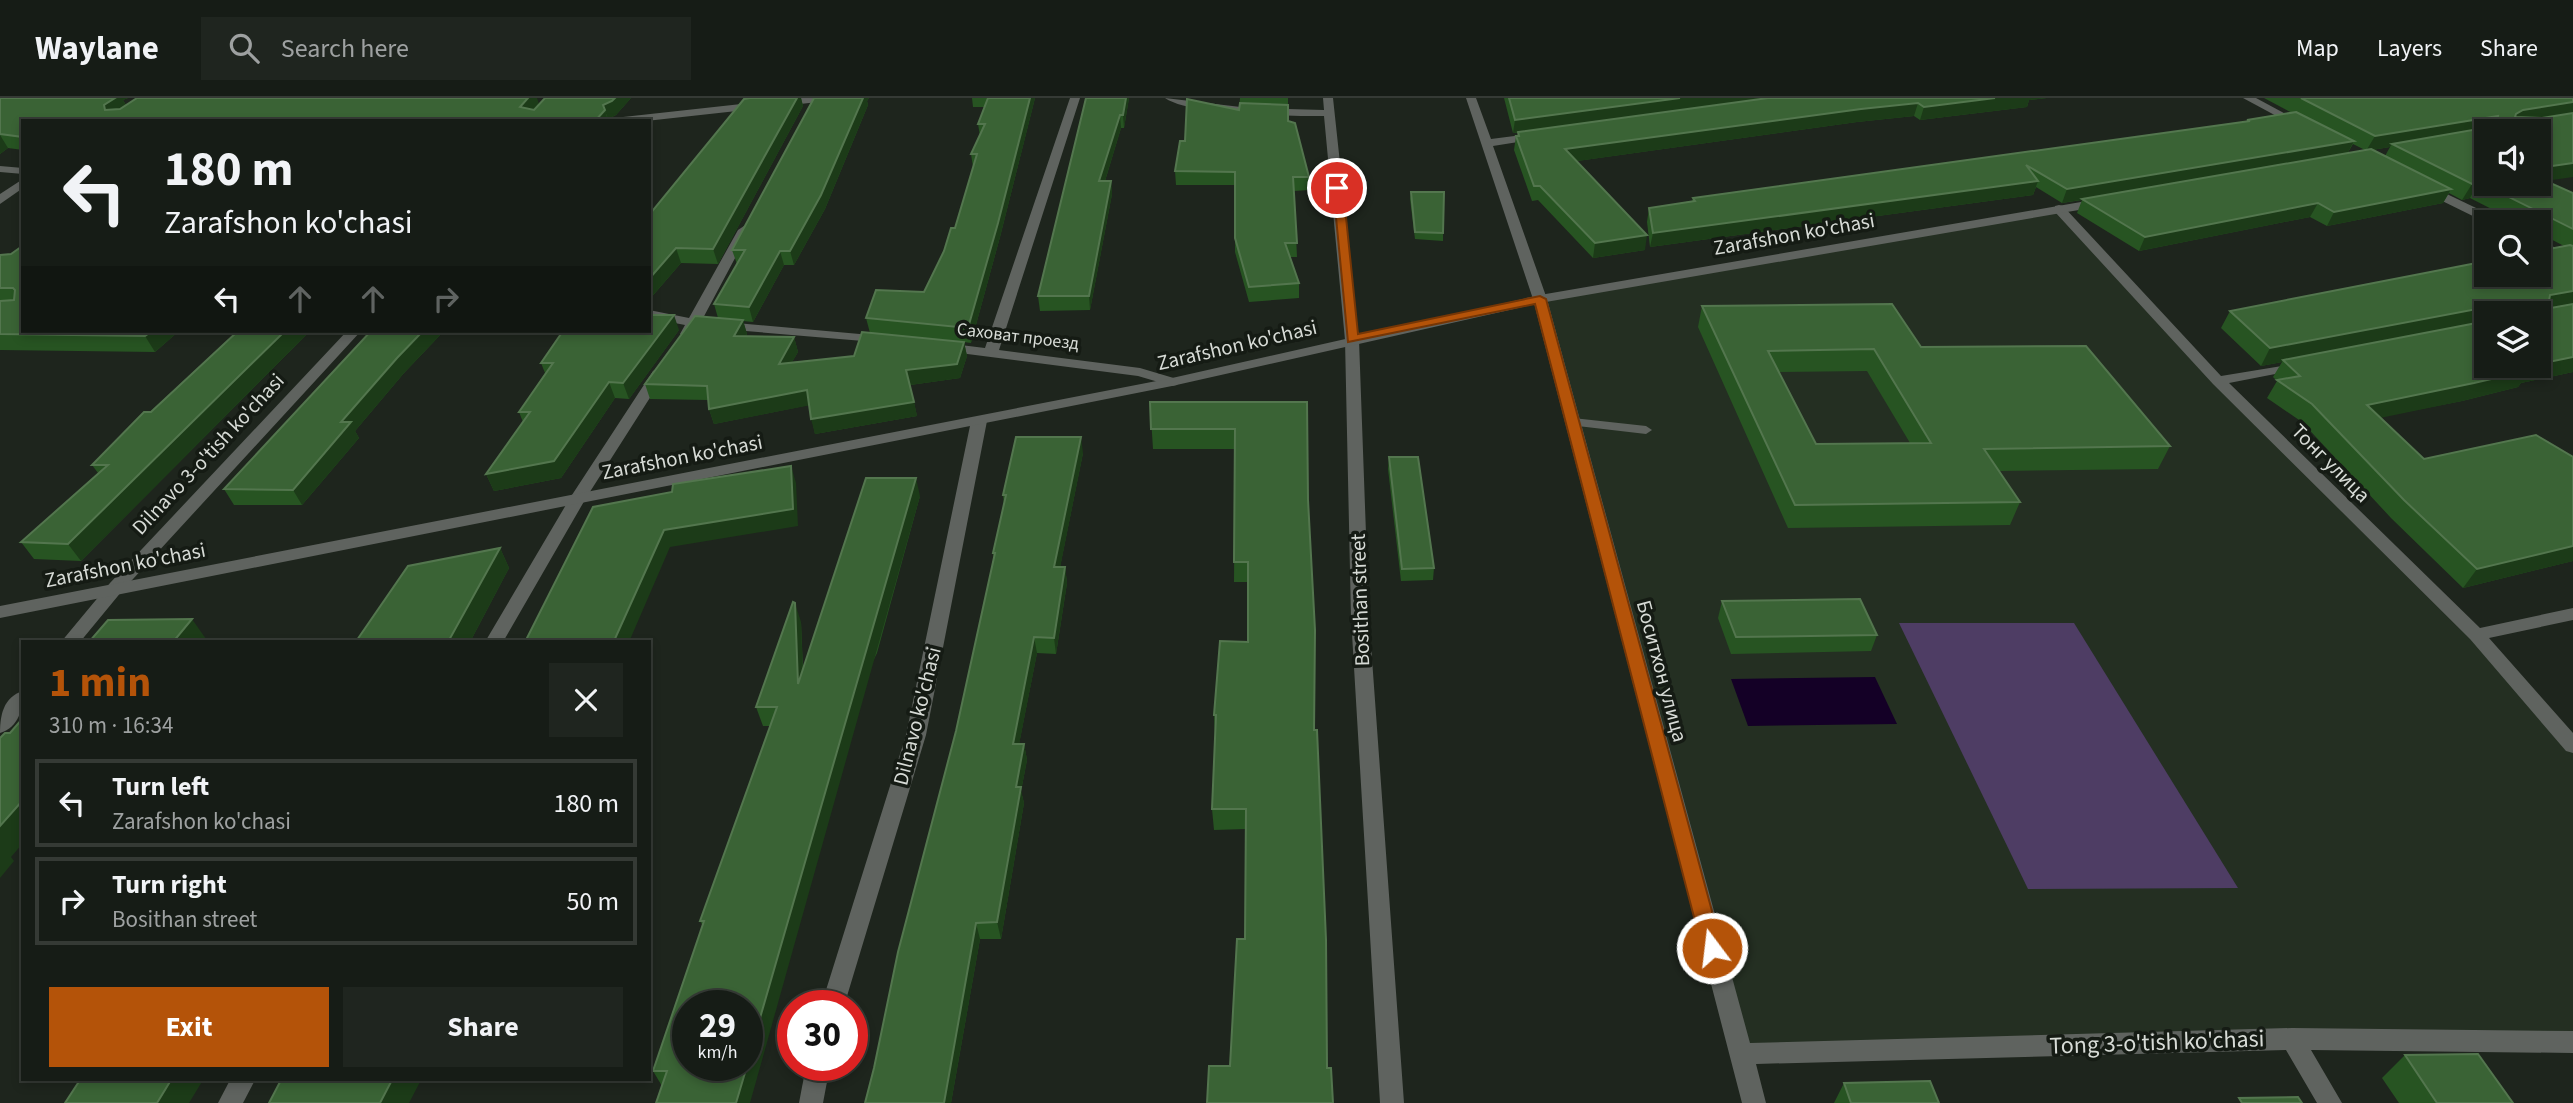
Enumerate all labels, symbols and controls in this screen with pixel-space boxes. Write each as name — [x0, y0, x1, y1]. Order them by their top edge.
search box — [201, 17, 691, 80]
text: Waylane — [35, 25, 159, 72]
icon: search — [225, 29, 263, 67]
text: Search here — [281, 30, 409, 67]
text: Map — [2296, 31, 2339, 66]
text: Layers — [2377, 31, 2442, 66]
text: Share — [2480, 31, 2538, 66]
map controls — [2474, 119, 2551, 378]
button: sound — [2474, 119, 2551, 196]
text: 180 m — [164, 135, 293, 205]
icon: left — [49, 147, 140, 238]
pin — [1307, 158, 1367, 218]
icon: arrive — [1318, 169, 1356, 207]
text: Zarafshon ko'chasi — [164, 200, 413, 246]
street label: Zarafshon ko'chasi — [1711, 205, 1877, 263]
button: search — [2474, 210, 2551, 287]
icon: left — [208, 280, 246, 318]
icon: ahead — [281, 280, 319, 318]
icon: ahead — [354, 280, 392, 318]
icon: right — [427, 280, 465, 318]
button: layers — [2474, 301, 2551, 378]
street label: Zarafshon ko'chasi — [1154, 312, 1320, 378]
street label: Саховат проезд — [955, 317, 1081, 356]
street label: Dilnavo 3-o'tish ko'chasi — [125, 366, 291, 542]
street label: Тонг улица — [2285, 417, 2377, 509]
street label: Zarafshon ko'chasi — [599, 427, 765, 487]
street label: Bosithan street — [1343, 533, 1377, 667]
street label: Zarafshon ko'chasi — [42, 535, 208, 595]
street label: Боситхон улица — [1629, 597, 1695, 745]
street label: Dilnavo ko'chasi — [885, 644, 949, 788]
text: 1 min — [49, 653, 151, 713]
button: close — [549, 663, 623, 737]
text: 310 m · 16:34 — [49, 709, 173, 742]
text: Turn left — [112, 768, 209, 805]
icon: left — [53, 784, 91, 822]
text: 180 m — [553, 785, 619, 822]
text: Zarafshon ko'chasi — [112, 805, 291, 838]
text: Turn right — [112, 866, 227, 903]
icon: right — [53, 882, 91, 920]
text: 50 m — [566, 883, 619, 920]
text: Bosithan street — [112, 903, 257, 936]
position arrow — [1675, 911, 1749, 985]
button: Exit — [49, 987, 329, 1067]
button: Share — [343, 987, 623, 1067]
speed limit sign: 30 — [777, 990, 868, 1081]
text: 29 — [699, 1001, 736, 1051]
street label: Tong 3-o'tish ko'chasi — [2049, 1021, 2265, 1064]
text: km/h — [698, 1040, 737, 1065]

